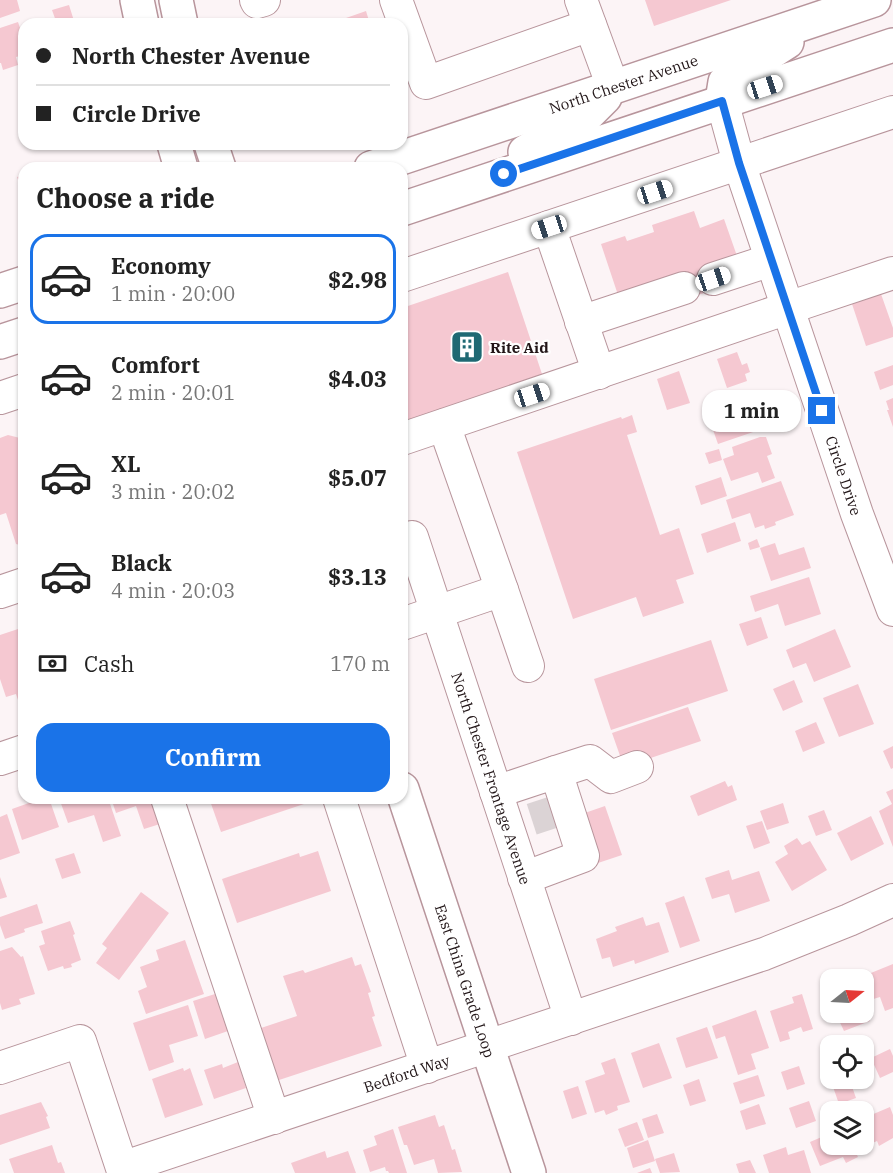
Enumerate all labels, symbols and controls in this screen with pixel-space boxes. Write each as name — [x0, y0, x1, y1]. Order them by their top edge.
text: North Chester Avenue — [72, 41, 310, 70]
street label: North Chester Avenue — [546, 50, 700, 117]
car — [745, 73, 785, 101]
text: Circle Drive — [72, 99, 201, 128]
route start — [490, 160, 517, 187]
car — [635, 178, 675, 206]
text: Choose a ride — [36, 180, 215, 215]
car — [529, 213, 569, 241]
text: Economy — [111, 251, 211, 280]
icon: car — [39, 252, 93, 306]
text: $2.98 — [328, 265, 387, 294]
car — [693, 265, 733, 293]
text: 1 min · 20:00 — [111, 280, 235, 307]
building icon: Rite Aid — [449, 329, 485, 365]
place label: Rite Aid — [490, 338, 549, 357]
text: Comfort — [111, 350, 200, 379]
icon: car — [39, 351, 93, 405]
text: $4.03 — [328, 364, 387, 393]
text: 2 min · 20:01 — [111, 379, 235, 406]
car — [512, 381, 552, 409]
callout: 1 min — [702, 390, 801, 432]
text: 1 min — [724, 397, 780, 424]
route end — [808, 397, 835, 424]
street label: Circle Drive — [822, 433, 866, 518]
text: XL — [111, 449, 141, 478]
icon: car — [39, 450, 93, 504]
text: $5.07 — [328, 463, 387, 492]
text: 3 min · 20:02 — [111, 478, 235, 505]
text: Black — [111, 548, 172, 577]
icon: car — [39, 549, 93, 603]
text: $3.13 — [328, 562, 387, 591]
text: 4 min · 20:03 — [111, 577, 235, 604]
icon: cash — [36, 647, 69, 680]
text: Cash — [84, 649, 135, 678]
text: 170 m — [330, 650, 390, 677]
street label: North Chester Frontage Avenue — [448, 670, 535, 887]
button: Confirm — [36, 723, 390, 792]
street label: East China Grade Loop — [431, 902, 500, 1060]
north arrow — [820, 969, 874, 1023]
map controls — [820, 969, 874, 1155]
button: locate — [820, 1035, 874, 1089]
street label: Bedford Way — [361, 1050, 452, 1096]
button: layers — [820, 1101, 874, 1155]

